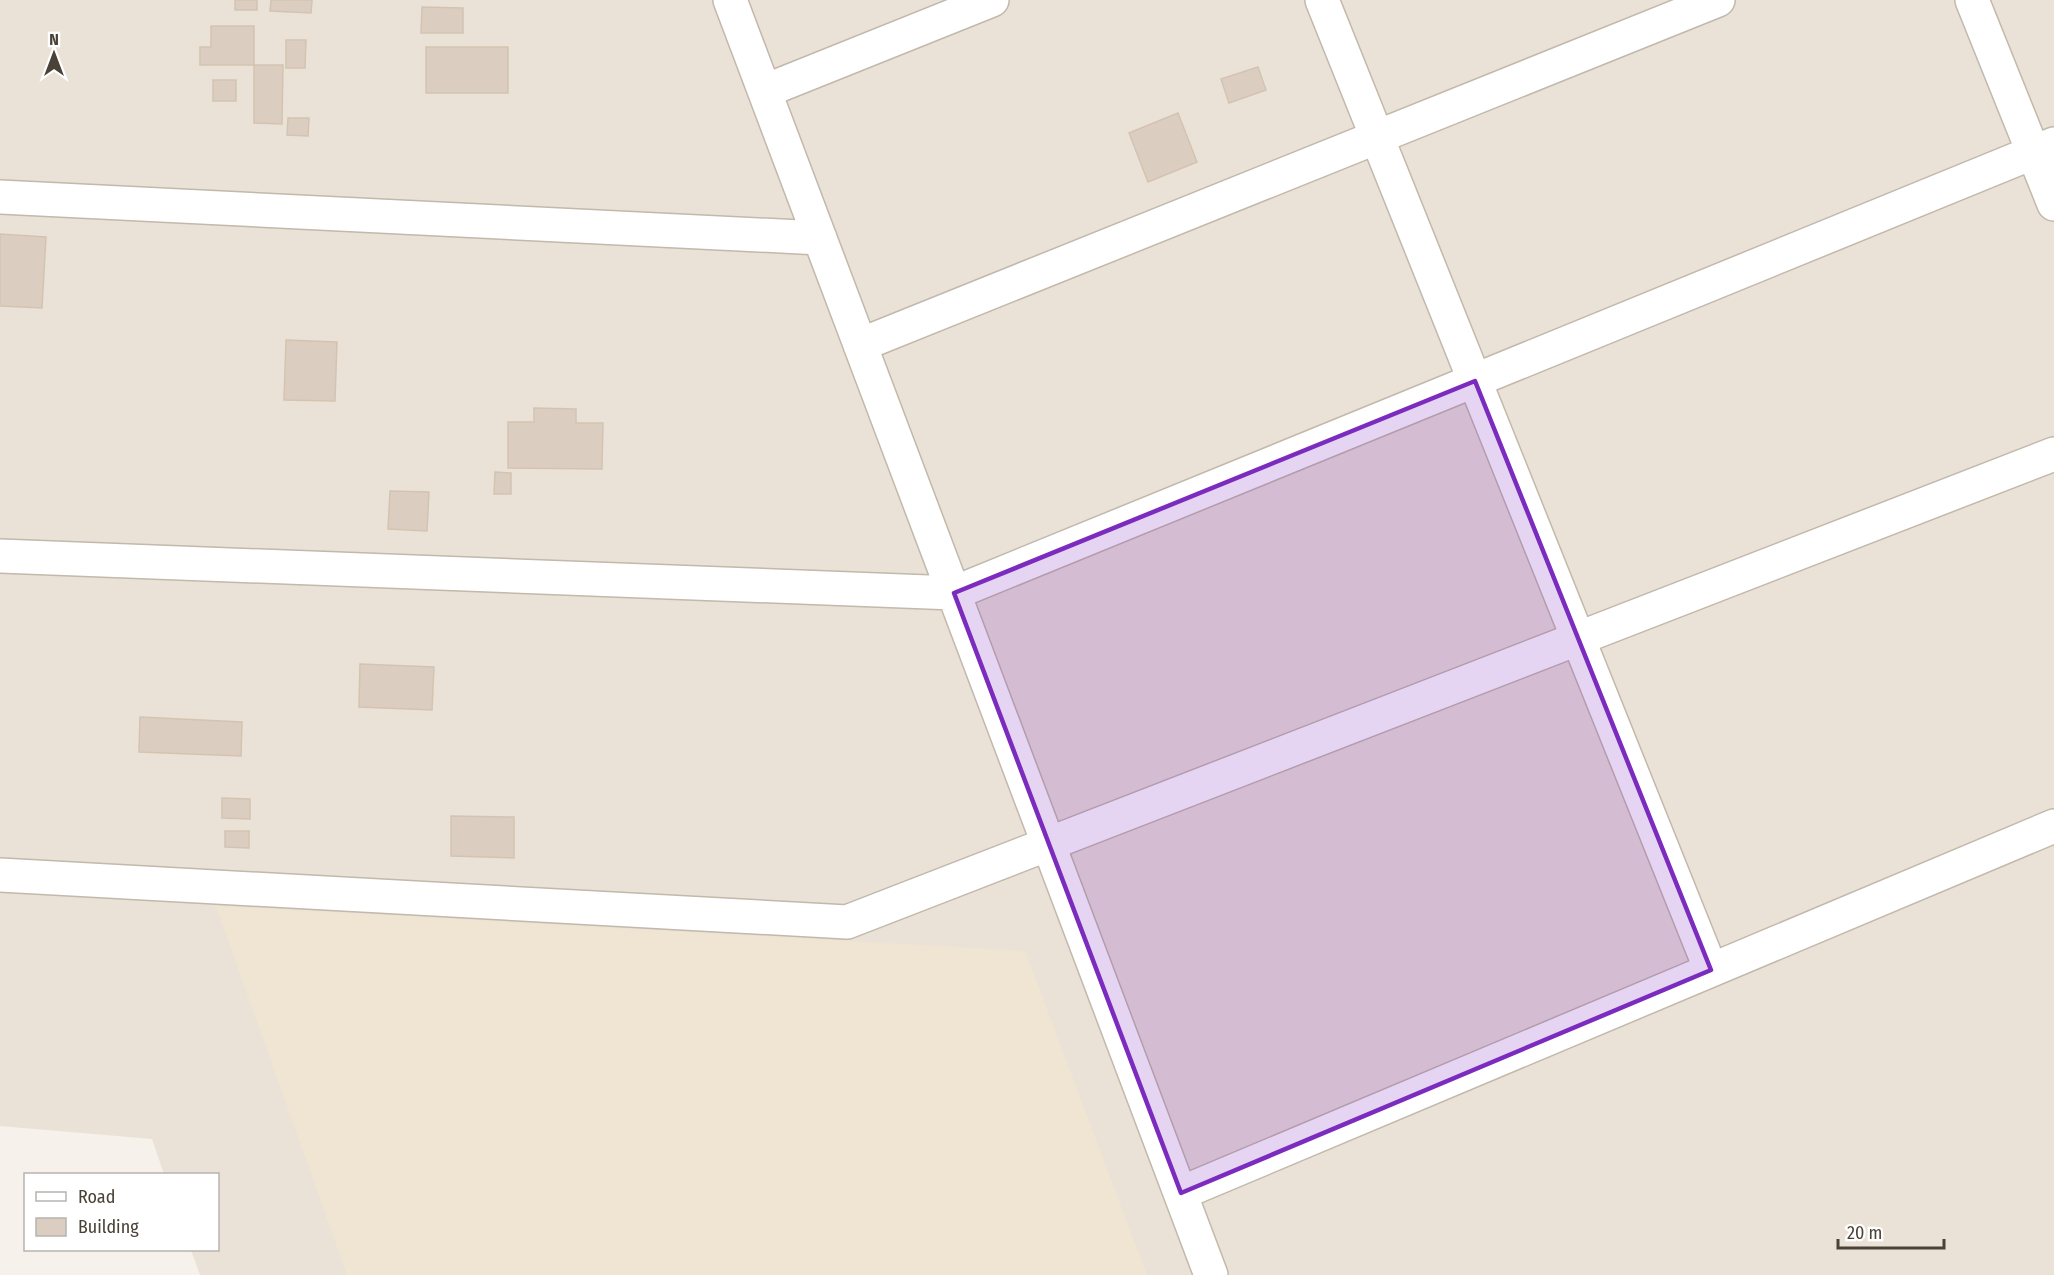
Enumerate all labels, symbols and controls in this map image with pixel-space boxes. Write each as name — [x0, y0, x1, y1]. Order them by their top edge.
north arrow — [24, 24, 84, 84]
text: N — [49, 30, 59, 49]
legend — [24, 1173, 219, 1251]
text: Road — [78, 1186, 115, 1208]
scale bar — [1838, 1212, 1944, 1250]
text: Building — [78, 1216, 139, 1238]
text: 20 m — [1847, 1222, 1882, 1244]

